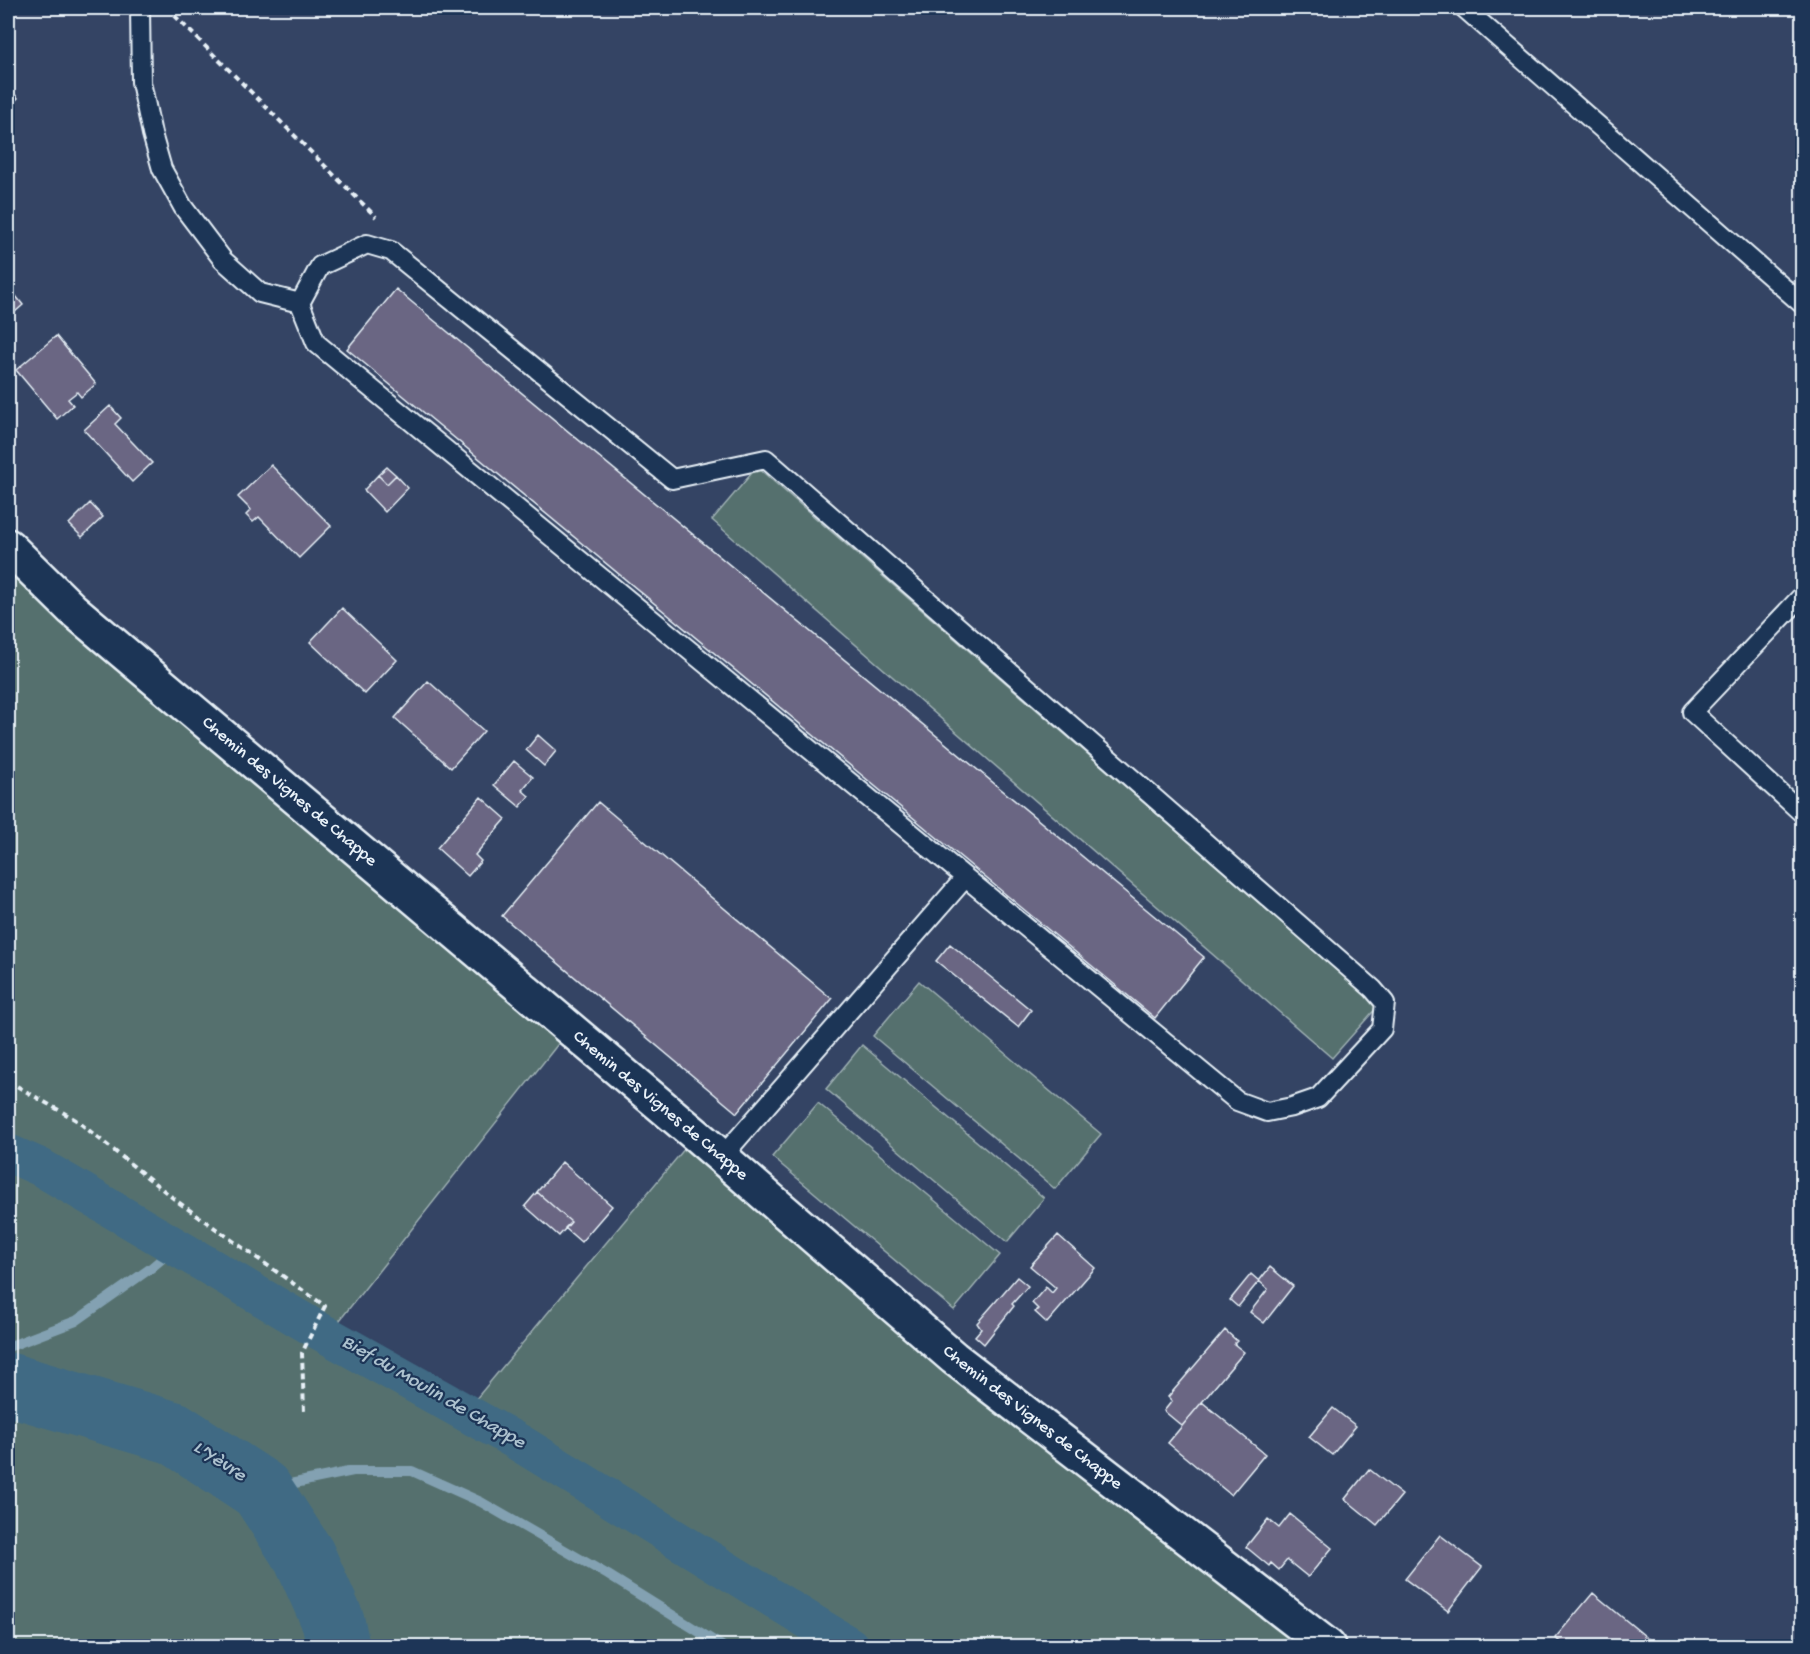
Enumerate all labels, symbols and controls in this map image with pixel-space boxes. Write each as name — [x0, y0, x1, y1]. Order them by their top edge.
street label: Chemin des Vignes de Chappe — [197, 712, 381, 872]
street label: Chemin des Vignes de Chappe — [568, 1026, 752, 1186]
water label: Bief du Moulin de Chappe — [337, 1331, 529, 1455]
street label: Chemin des Vignes de Chappe — [938, 1341, 1127, 1495]
water label: L'Yèvre — [188, 1436, 250, 1488]

